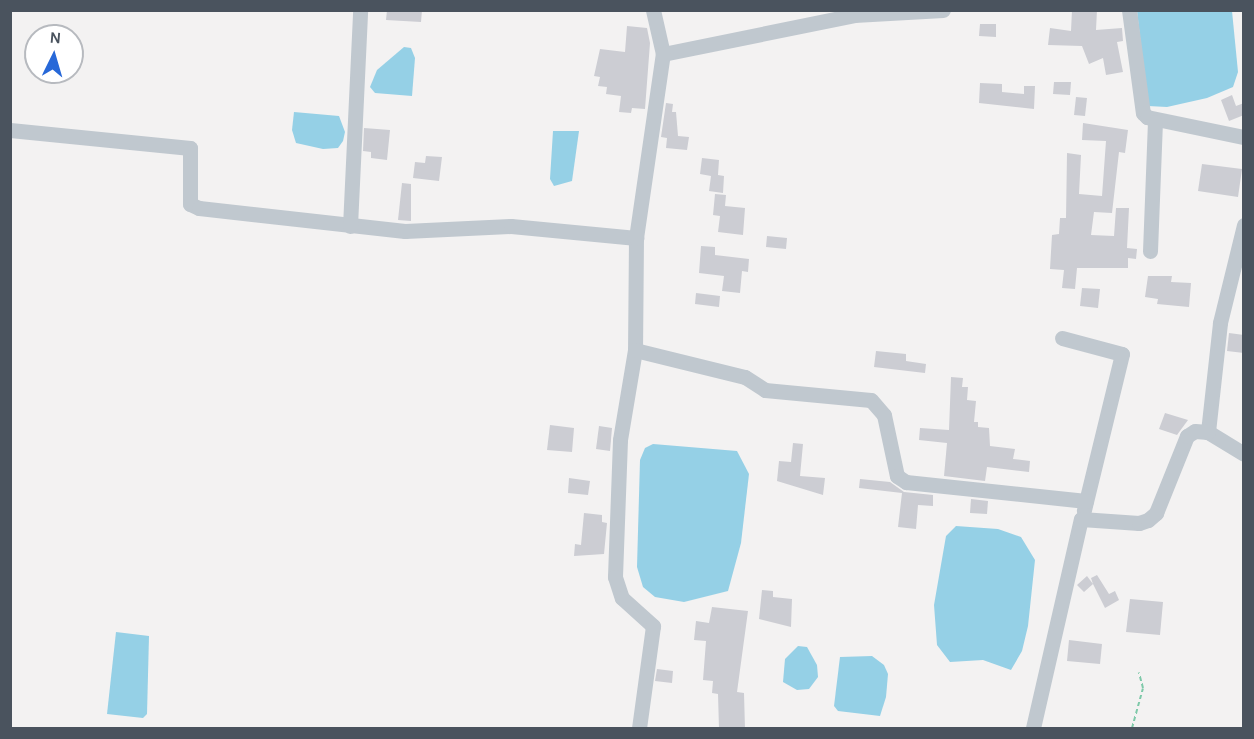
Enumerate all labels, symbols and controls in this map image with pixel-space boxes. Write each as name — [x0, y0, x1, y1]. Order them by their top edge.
north arrow — [24, 24, 84, 84]
text: N — [49, 28, 62, 48]

